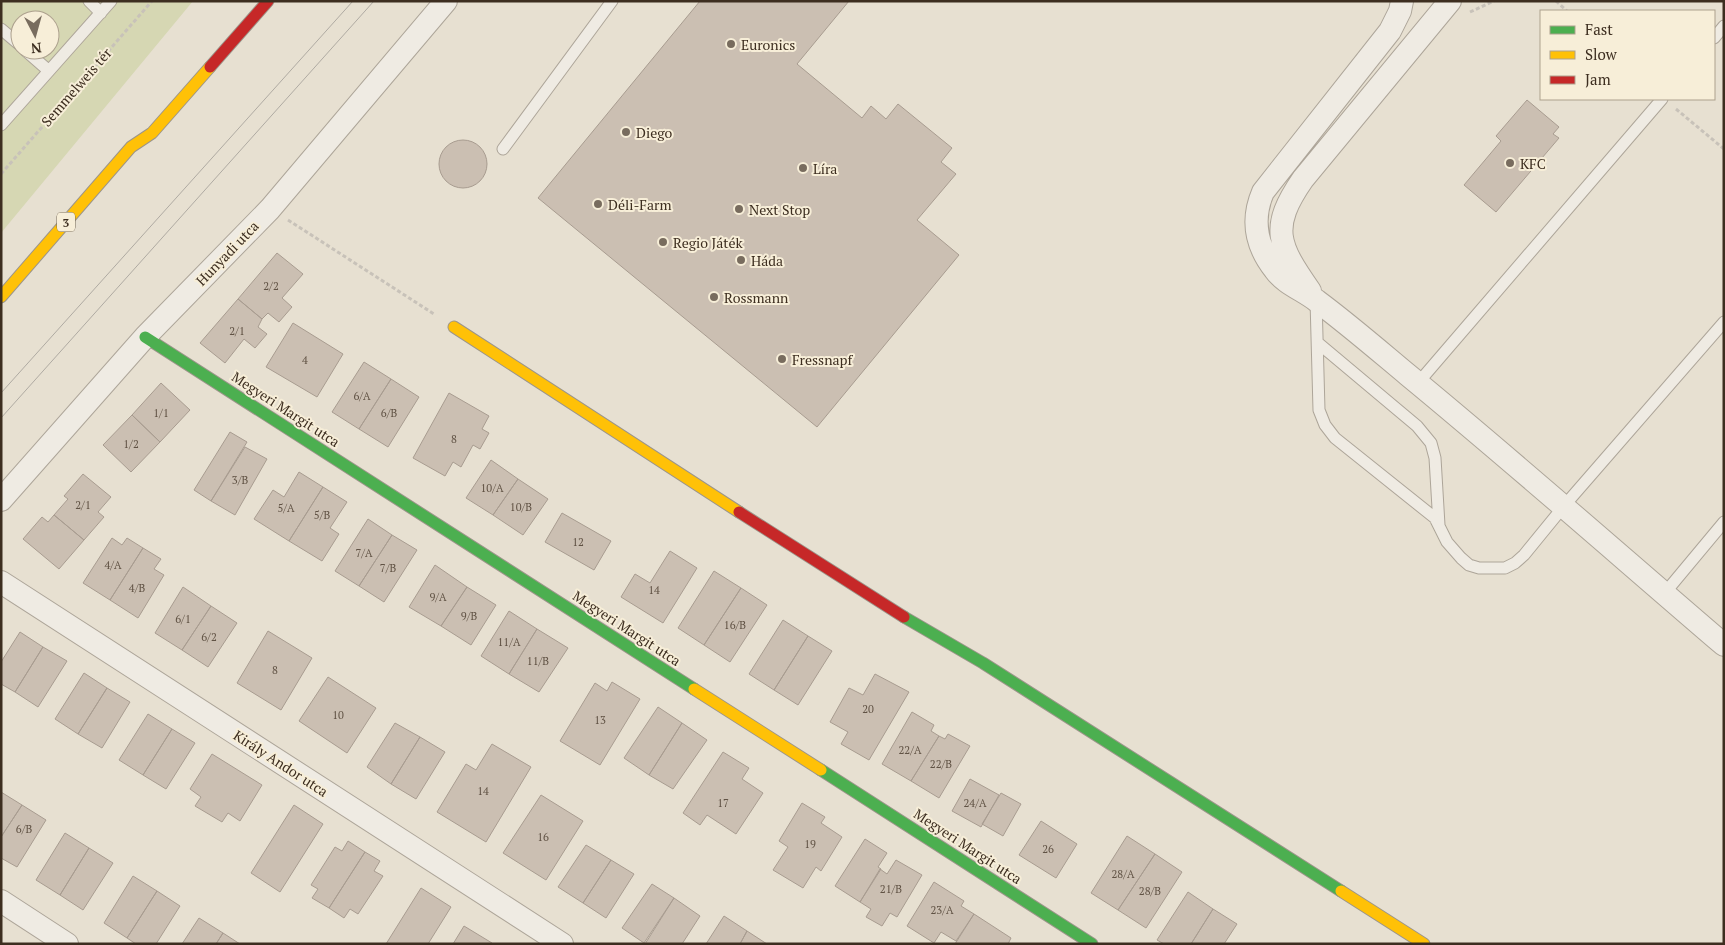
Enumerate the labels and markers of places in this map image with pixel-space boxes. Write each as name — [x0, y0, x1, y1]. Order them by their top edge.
place label: Euronics — [741, 35, 795, 54]
marker: Euronics — [725, 38, 737, 50]
place label: Diego — [636, 123, 673, 142]
marker: Diego — [620, 126, 632, 138]
place label: KFC — [1520, 154, 1546, 173]
marker: KFC — [1504, 157, 1516, 169]
place label: Líra — [813, 159, 837, 178]
marker: Líra — [797, 162, 809, 174]
place label: Déli-Farm — [608, 195, 671, 214]
marker: Déli-Farm — [592, 198, 604, 210]
place label: Next Stop — [749, 200, 810, 219]
marker: Next Stop — [733, 203, 745, 215]
place label: Regio Játék — [673, 233, 743, 252]
marker: Regio Játék — [657, 236, 669, 248]
place label: Háda — [751, 251, 783, 270]
marker: Háda — [735, 254, 747, 266]
place label: Rossmann — [724, 288, 789, 307]
marker: Rossmann — [708, 291, 720, 303]
place label: Fressnapf — [792, 350, 853, 369]
marker: Fressnapf — [776, 353, 788, 365]

